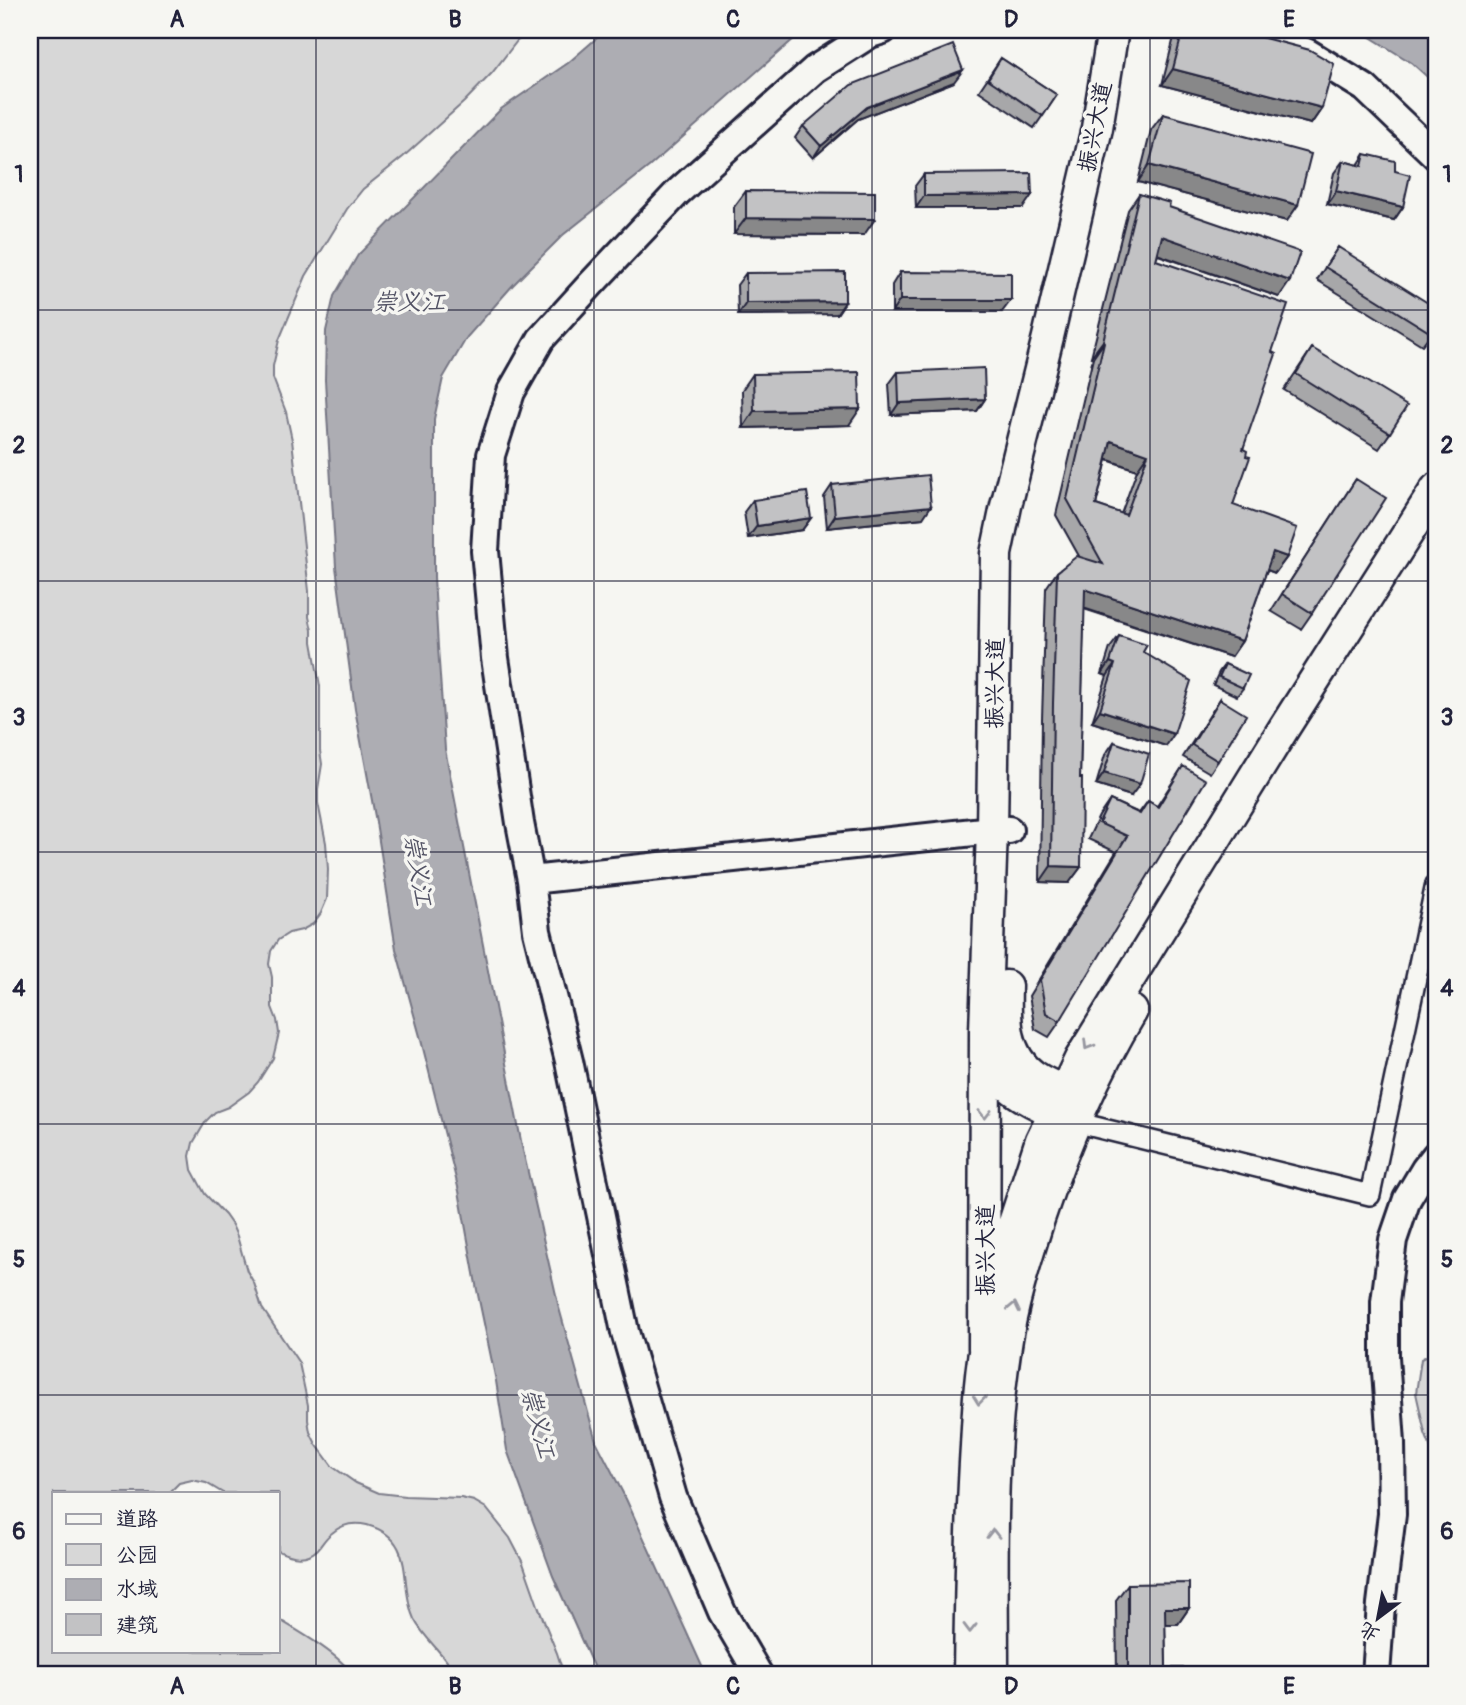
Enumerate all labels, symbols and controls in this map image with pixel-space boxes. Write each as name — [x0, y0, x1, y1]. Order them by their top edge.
text: A — [170, 5, 185, 34]
text: B — [448, 5, 462, 34]
text: C — [726, 5, 740, 34]
text: D — [1004, 5, 1018, 34]
text: E — [1283, 5, 1295, 34]
street label: 振兴大道 — [1072, 79, 1118, 175]
text: 1 — [15, 160, 24, 189]
text: 1 — [1443, 160, 1452, 189]
water label: 崇义江 — [373, 288, 446, 317]
text: 2 — [13, 431, 26, 460]
text: 2 — [1441, 431, 1454, 460]
street label: 振兴大道 — [980, 637, 1010, 729]
text: 3 — [13, 703, 25, 732]
text: 3 — [1441, 703, 1453, 732]
water label: 崇义江 — [398, 832, 438, 909]
text: 4 — [12, 974, 26, 1003]
text: 4 — [1440, 974, 1454, 1003]
one-way arrow — [1083, 1038, 1096, 1051]
one-way arrow — [977, 1109, 993, 1119]
street label: 振兴大道 — [971, 1204, 1000, 1296]
text: 5 — [13, 1245, 25, 1274]
text: 5 — [1441, 1245, 1453, 1274]
one-way arrow — [1006, 1302, 1021, 1314]
water label: 崇义江 — [515, 1384, 562, 1462]
one-way arrow — [972, 1395, 987, 1406]
legend — [52, 1492, 280, 1652]
text: 道路 — [116, 1506, 158, 1533]
text: 6 — [12, 1517, 26, 1546]
text: 6 — [1440, 1517, 1454, 1546]
one-way arrow — [985, 1528, 1001, 1538]
text: 公园 — [116, 1542, 158, 1569]
text: 水域 — [116, 1576, 158, 1603]
north arrow — [1344, 1582, 1414, 1652]
text: 建筑 — [116, 1612, 158, 1639]
text: 北 — [1355, 1616, 1384, 1647]
one-way arrow — [962, 1623, 978, 1633]
text: A — [170, 1672, 185, 1701]
text: B — [448, 1672, 462, 1701]
text: C — [726, 1672, 740, 1701]
text: D — [1004, 1672, 1018, 1701]
text: E — [1283, 1672, 1295, 1701]

